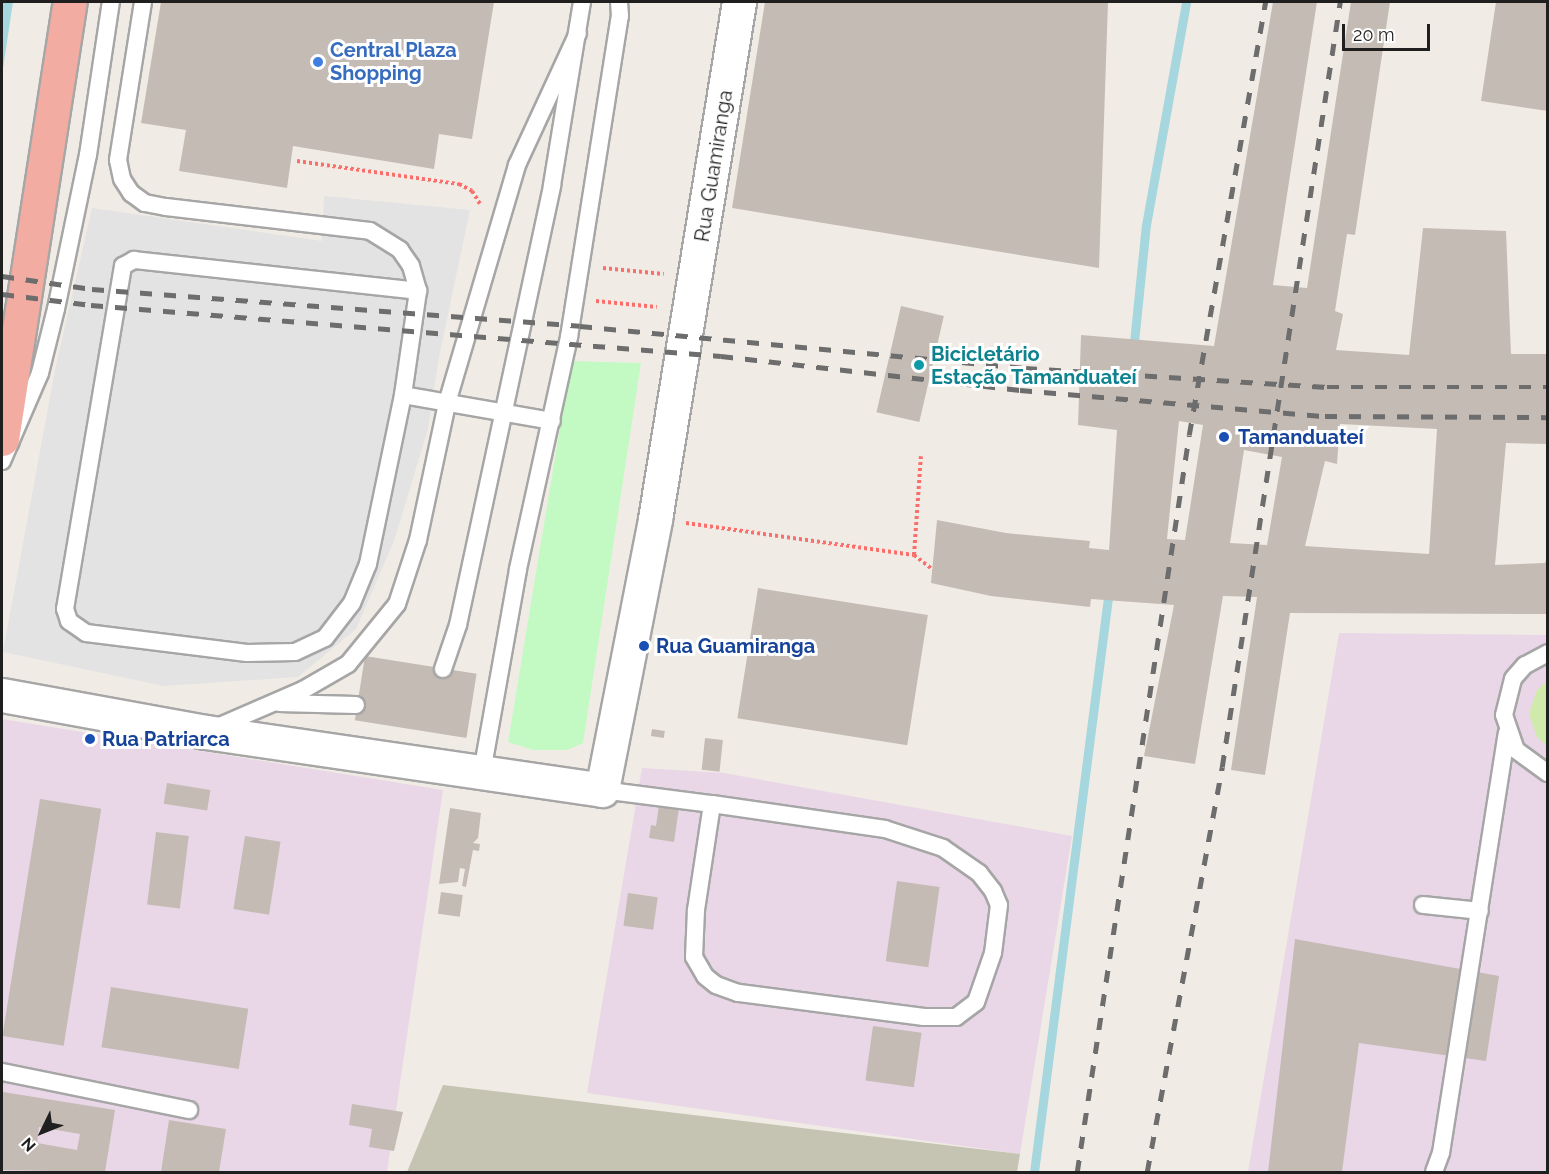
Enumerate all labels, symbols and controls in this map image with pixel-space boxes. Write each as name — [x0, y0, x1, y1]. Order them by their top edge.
scale bar — [1345, 12, 1434, 50]
text: 20 m — [1353, 24, 1395, 45]
place label: Central Plaza Shopping — [330, 39, 457, 86]
marker: Central Plaza Shopping — [311, 55, 325, 69]
street label: Rua Guamiranga — [690, 88, 738, 244]
place label: Bicicletário Estação Tamanduateí — [931, 342, 1137, 389]
marker: Bicicletário Estação Tamanduateí — [912, 358, 926, 372]
place label: Tamanduateí — [1238, 425, 1364, 449]
marker: Tamanduateí — [1215, 428, 1233, 446]
place label: Rua Guamiranga — [656, 634, 815, 658]
marker: Rua Guamiranga — [637, 639, 651, 653]
place label: Rua Patriarca — [102, 727, 230, 751]
marker: Rua Patriarca — [83, 732, 97, 746]
north arrow — [12, 1102, 72, 1162]
text: N — [17, 1134, 40, 1156]

